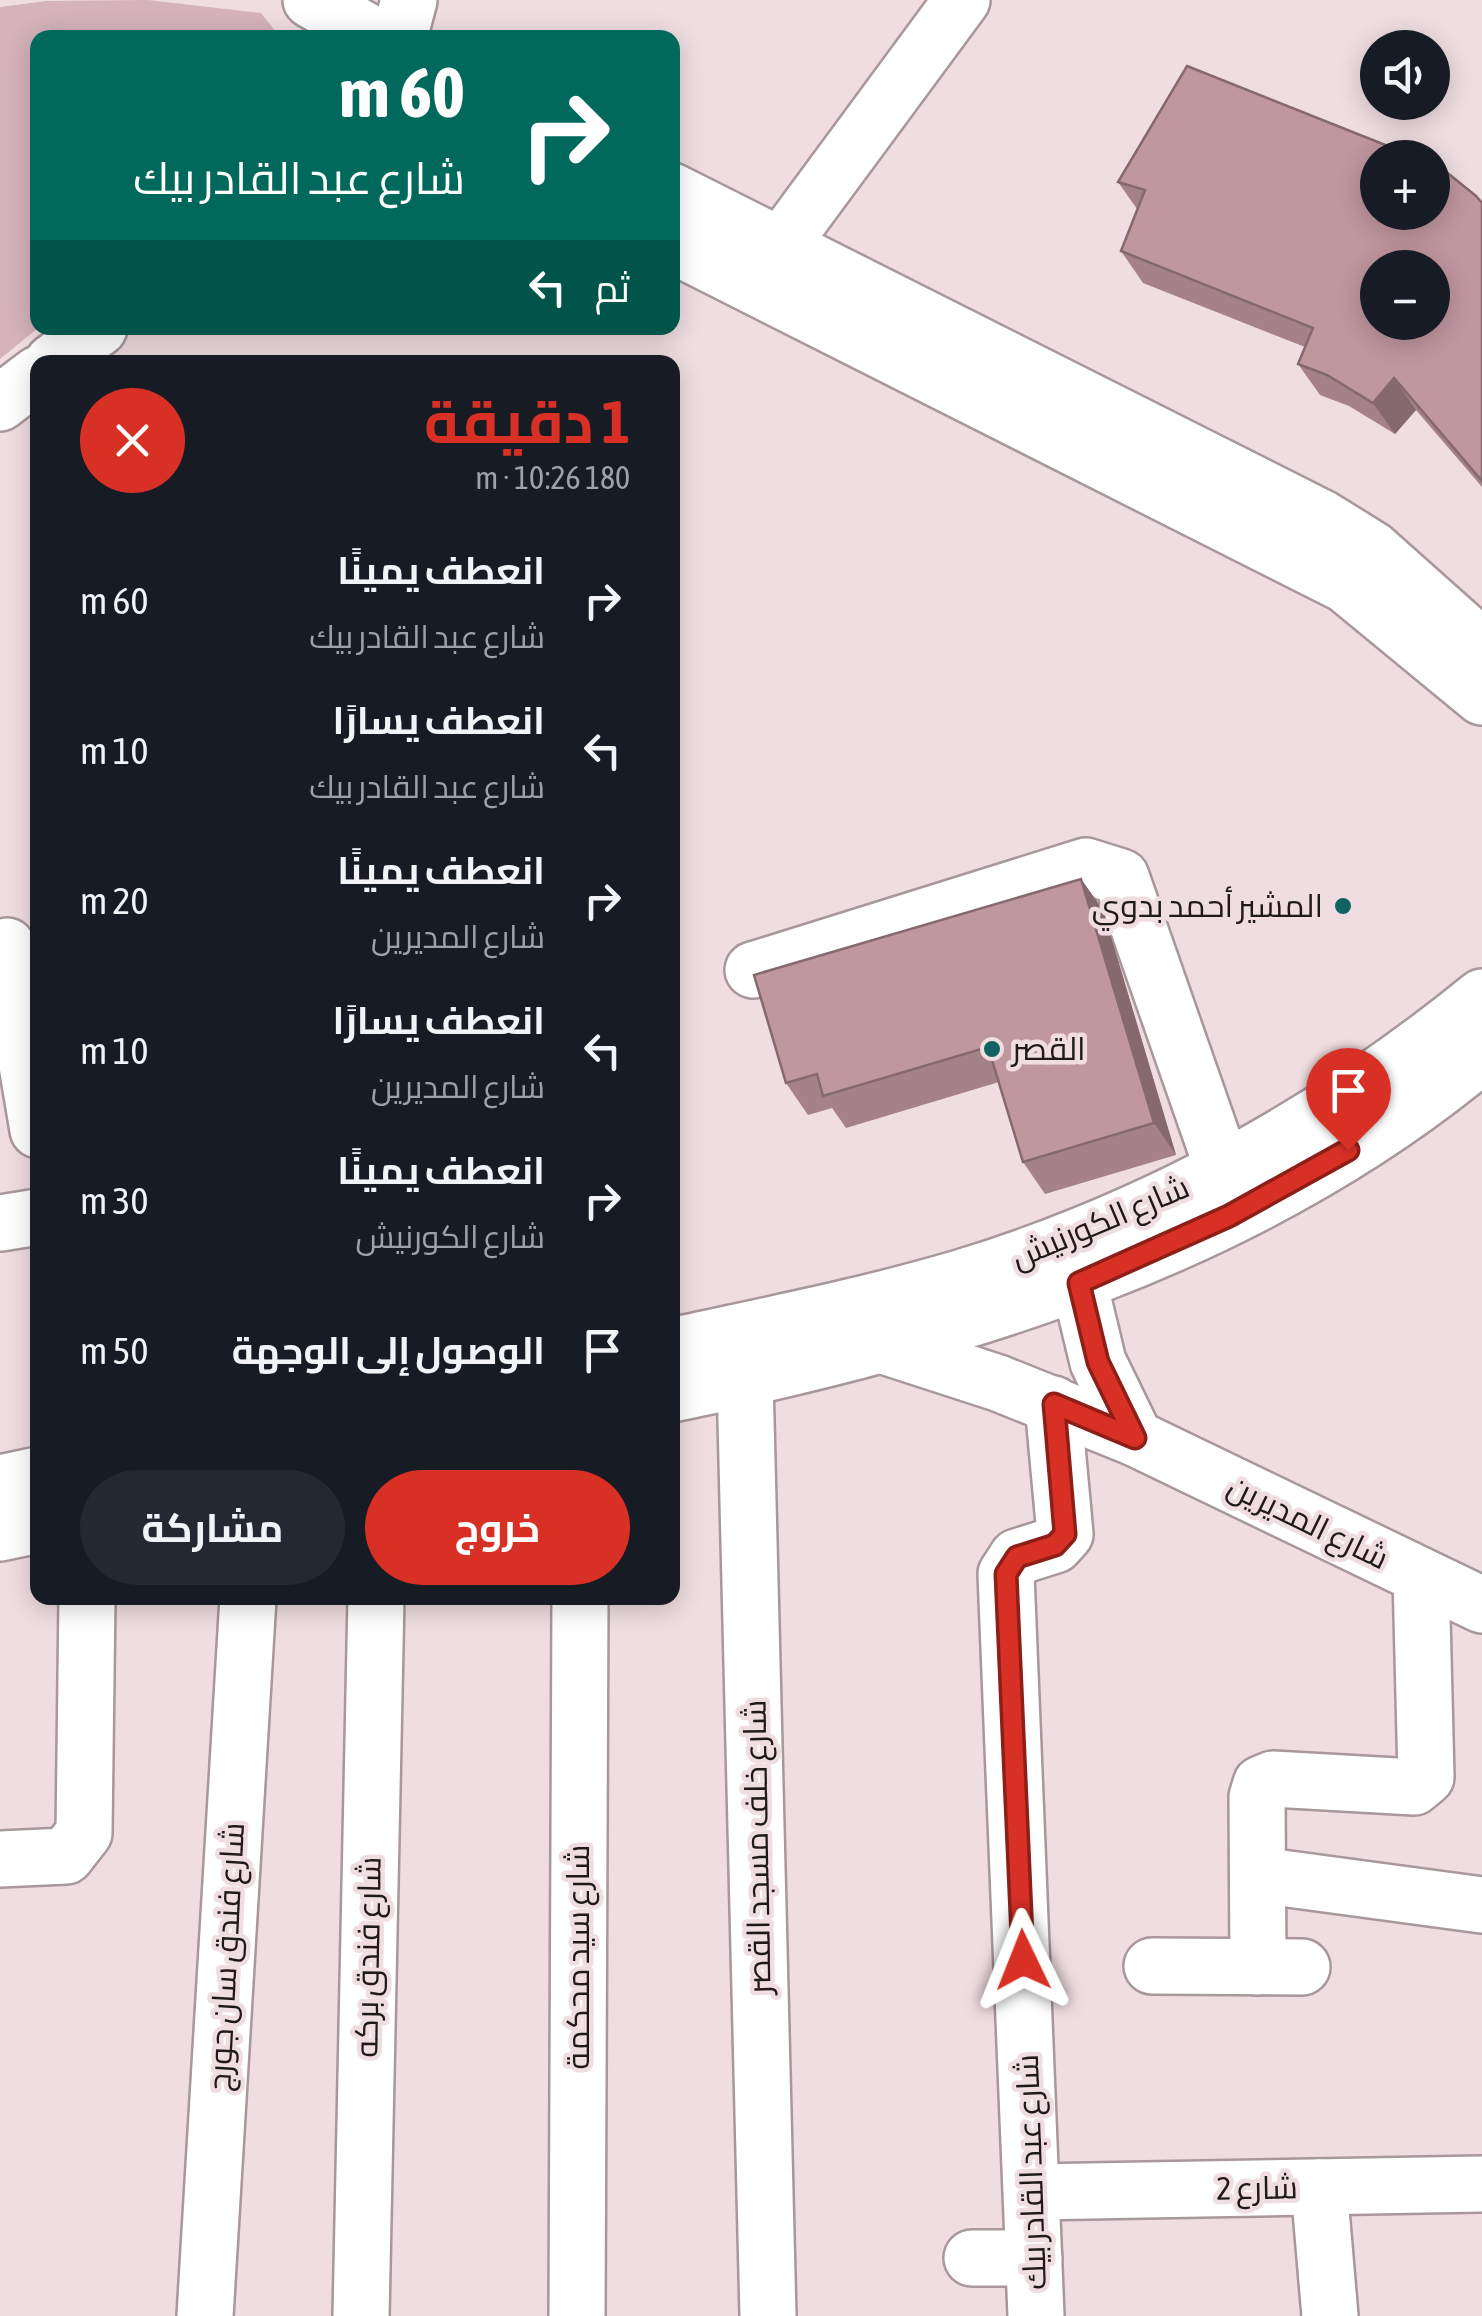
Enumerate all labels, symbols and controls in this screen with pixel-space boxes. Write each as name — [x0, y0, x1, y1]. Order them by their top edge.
map controls — [1360, 30, 1450, 340]
button: sound — [1360, 30, 1450, 120]
text: 60 m — [339, 52, 465, 132]
icon: right — [500, 70, 630, 200]
button: + — [1360, 140, 1450, 230]
text: شارع عبد القادر بيك — [133, 152, 465, 204]
button: − — [1360, 250, 1450, 340]
icon: left — [520, 260, 575, 315]
text: ثم — [595, 267, 630, 310]
text: 1 دقيقة — [424, 387, 630, 456]
button: close — [80, 388, 185, 493]
text: 180 m · 10:26 — [475, 459, 630, 496]
text: انعطف يمينًا — [337, 549, 545, 592]
icon: right — [575, 573, 630, 628]
text: 60 m — [80, 579, 148, 622]
text: شارع عبد القادر بيك — [309, 618, 545, 655]
text: انعطف يسارًا — [333, 699, 545, 742]
icon: left — [575, 723, 630, 778]
text: 10 m — [80, 729, 148, 772]
text: شارع عبد القادر بيك — [309, 768, 545, 805]
text: انعطف يمينًا — [337, 849, 545, 892]
icon: right — [575, 873, 630, 928]
text: 20 m — [80, 879, 148, 922]
place label: المشير أحمد بدوي — [1092, 886, 1323, 931]
marker: المشير أحمد بدوي — [1332, 895, 1354, 917]
text: شارع المديرين — [371, 918, 545, 955]
text: انعطف يسارًا — [333, 999, 545, 1042]
icon: left — [575, 1023, 630, 1078]
text: 10 m — [80, 1029, 148, 1072]
place label: القصر — [1010, 1030, 1086, 1067]
marker: القصر — [981, 1038, 1003, 1060]
pin — [1306, 1048, 1391, 1151]
icon: arrive — [1321, 1063, 1376, 1118]
text: شارع المديرين — [371, 1068, 545, 1105]
text: انعطف يمينًا — [337, 1149, 545, 1192]
street label: شارع الكورنيش — [1005, 1167, 1196, 1279]
icon: right — [575, 1173, 630, 1228]
text: 30 m — [80, 1179, 148, 1222]
text: شارع الكورنيش — [355, 1218, 545, 1255]
icon: arrive — [575, 1323, 630, 1378]
text: 50 m — [80, 1329, 148, 1372]
text: الوصول إلى الوجهة — [232, 1329, 545, 1372]
street label: شارع المديرين — [1220, 1467, 1395, 1580]
button: مشاركة — [80, 1470, 345, 1585]
button: خروج — [365, 1470, 630, 1585]
street label: شارع خلف مسجد القصر — [735, 1699, 782, 1997]
street label: شارع فندق سان جورج — [200, 1822, 255, 2093]
street label: شارع سيد محكمة — [559, 1845, 600, 2069]
street label: شارع فندق بركه — [347, 1856, 392, 2058]
position arrow — [971, 1908, 1075, 2012]
street label: شارع عبد القادر بيك — [1008, 2053, 1057, 2291]
street label: شارع 2 — [1216, 2168, 1298, 2211]

